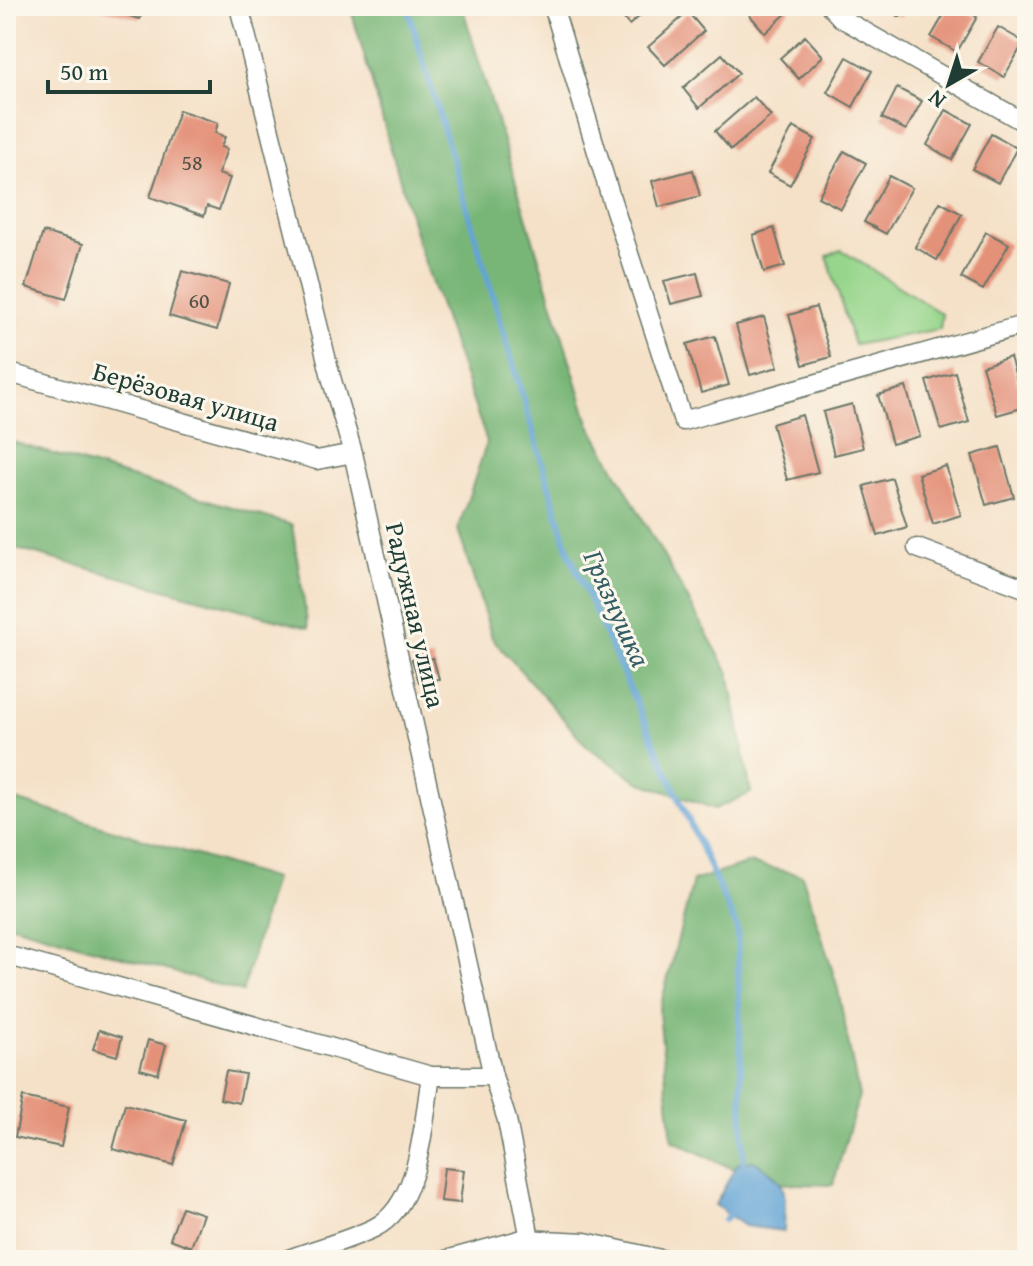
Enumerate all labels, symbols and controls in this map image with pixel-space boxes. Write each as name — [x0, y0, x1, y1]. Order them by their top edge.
scale bar — [48, 44, 210, 94]
north arrow — [909, 44, 989, 124]
text: 50 m — [60, 54, 108, 89]
text: N — [920, 82, 952, 117]
house number: 58 — [181, 146, 203, 178]
house number: 60 — [188, 284, 210, 316]
street label: Берёзовая улица — [88, 351, 284, 441]
street label: Радужная улица — [376, 518, 456, 712]
water label: Грязнушка — [574, 542, 662, 673]

